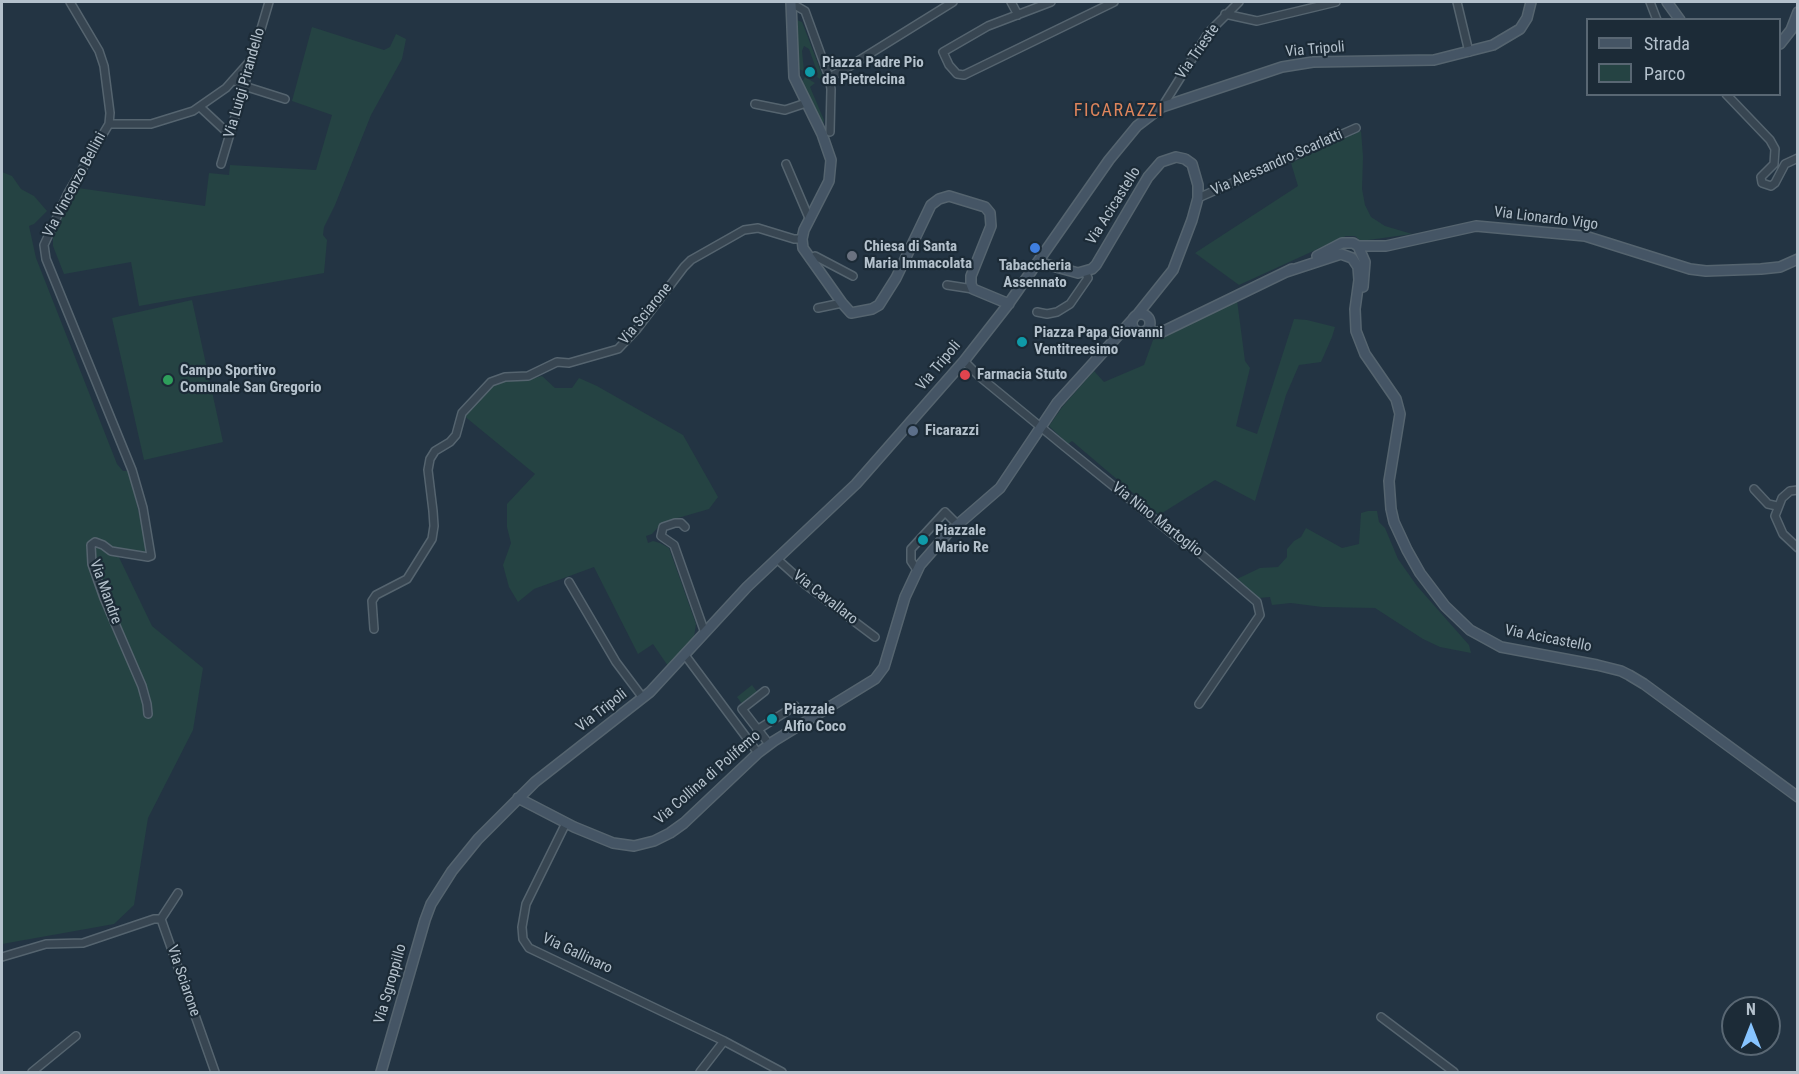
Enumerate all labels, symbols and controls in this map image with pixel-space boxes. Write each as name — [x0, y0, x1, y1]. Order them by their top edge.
legend — [1586, 18, 1781, 96]
street label: Via Trieste — [1173, 21, 1223, 83]
street label: Via Luigi Pirandello — [221, 26, 269, 140]
text: Strada — [1644, 33, 1690, 54]
street label: Via Tripoli — [1285, 38, 1345, 62]
place label: Piazza Padre Pio da Pietrelcina — [822, 54, 924, 89]
text: Parco — [1644, 63, 1685, 84]
marker: Piazza Padre Pio da Pietrelcina — [803, 65, 817, 79]
district label: FICARAZZI — [1074, 100, 1164, 122]
street label: Via Alessandro Scarlatti — [1208, 126, 1346, 200]
street label: Via Vincenzo Bellini — [40, 129, 110, 241]
street label: Via Acicastello — [1083, 164, 1145, 248]
street label: Via Lionardo Vigo — [1493, 204, 1599, 234]
place label: Chiesa di Santa Maria Immacolata — [864, 238, 972, 273]
marker: Tabaccheria Assennato — [1028, 241, 1042, 255]
marker: Chiesa di Santa Maria Immacolata — [845, 249, 859, 263]
place label: Tabaccheria Assennato — [999, 257, 1071, 292]
street label: Via Sciarone — [616, 280, 676, 348]
place label: Piazza Papa Giovanni Ventitreesimo — [1034, 324, 1163, 359]
marker: Piazza Papa Giovanni Ventitreesimo — [1015, 335, 1029, 349]
street label: Via Tripoli — [913, 337, 965, 395]
place label: Campo Sportivo Comunale San Gregorio — [180, 362, 321, 397]
place label: Farmacia Stuto — [977, 366, 1067, 384]
marker: Farmacia Stuto — [958, 368, 972, 382]
marker: Campo Sportivo Comunale San Gregorio — [161, 373, 175, 387]
place label: Ficarazzi — [925, 422, 979, 440]
marker: Ficarazzi — [906, 424, 920, 438]
street label: Via Nino Martoglio — [1108, 479, 1206, 561]
place label: Piazzale Mario Re — [935, 522, 989, 557]
marker: Piazzale Mario Re — [916, 533, 930, 547]
street label: Via Mandre — [85, 557, 125, 627]
street label: Via Cavallaro — [789, 567, 861, 629]
street label: Via Acicastello — [1503, 622, 1593, 656]
street label: Via Tripoli — [573, 686, 631, 736]
place label: Piazzale Alfio Coco — [784, 701, 846, 736]
marker: Piazzale Alfio Coco — [765, 712, 779, 726]
street label: Via Collina di Polifemo — [651, 727, 765, 829]
street label: Via Gallinaro — [539, 930, 615, 978]
street label: Via Sgroppillo — [371, 942, 411, 1026]
street label: Via Sciarone — [162, 943, 204, 1019]
north arrow — [1721, 996, 1781, 1056]
text: N — [1746, 1000, 1756, 1019]

